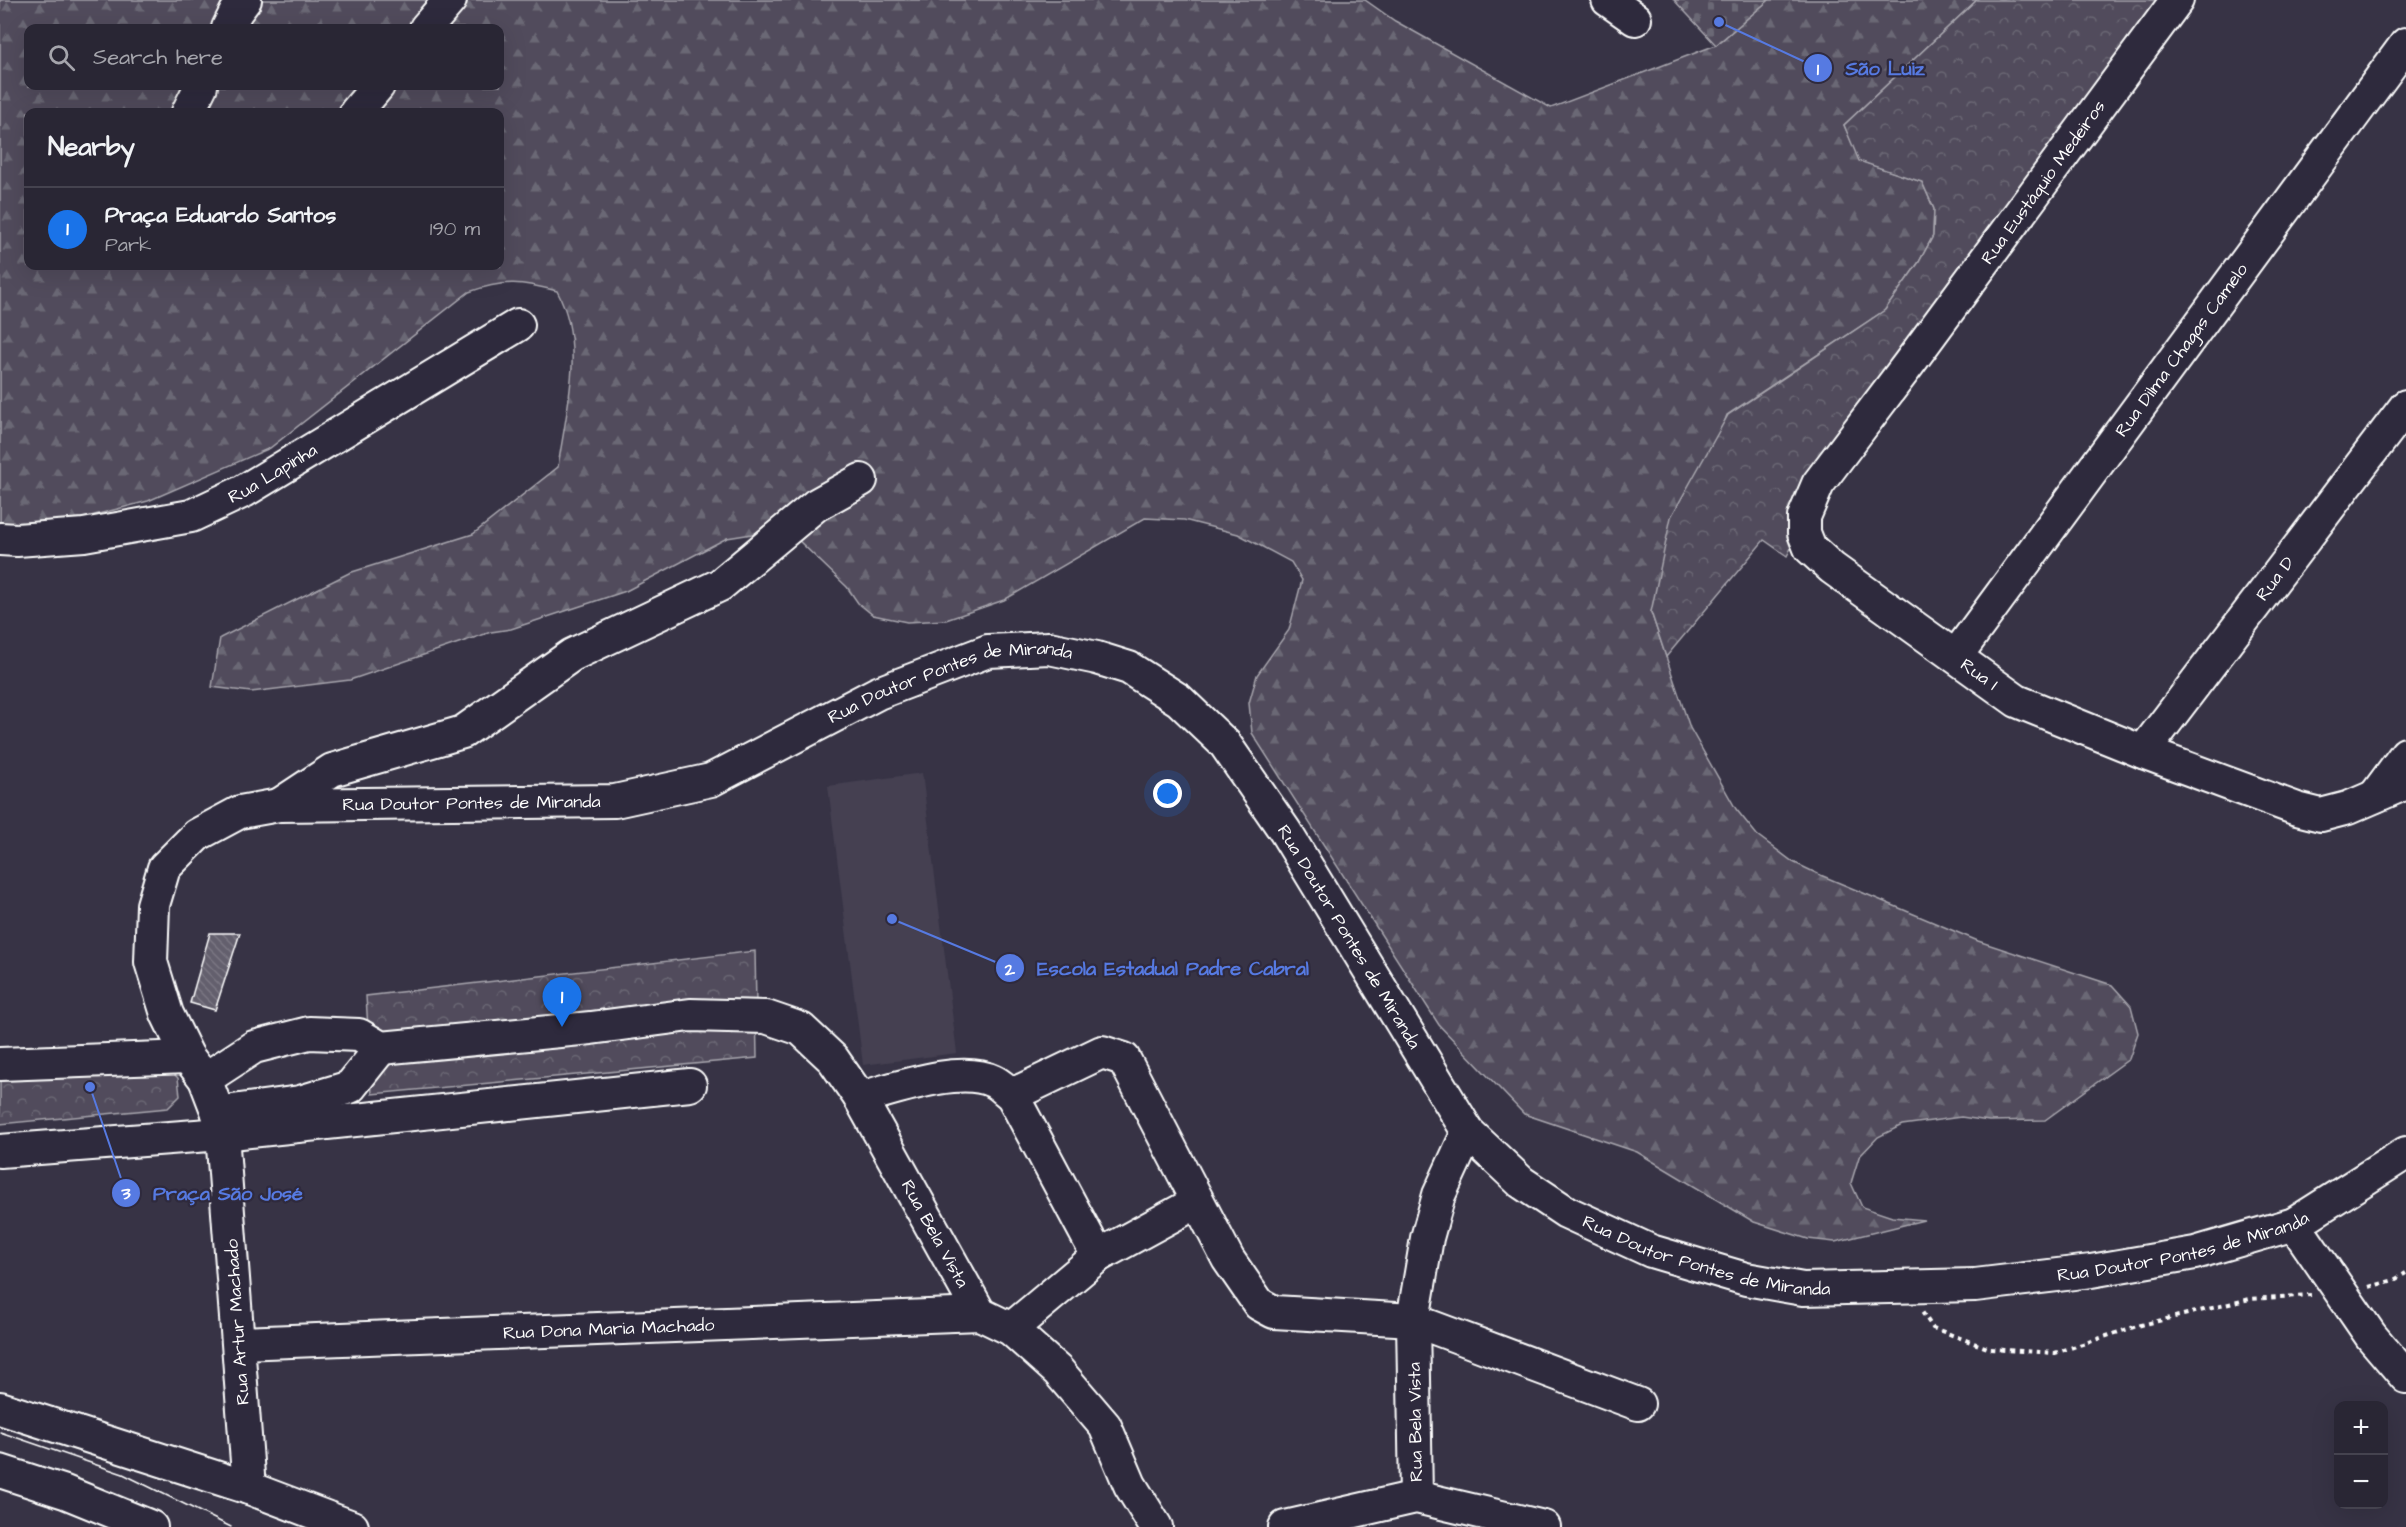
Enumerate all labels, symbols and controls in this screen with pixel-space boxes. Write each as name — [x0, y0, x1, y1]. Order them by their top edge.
search box — [24, 24, 504, 90]
icon: search — [45, 41, 78, 74]
text: Search here — [93, 42, 223, 73]
callout: São Luiz — [1803, 49, 1936, 87]
text: São Luiz — [1844, 55, 1926, 83]
text: 1 — [1817, 57, 1820, 82]
street label: Rua Eustáquio Medeiros — [1975, 95, 2112, 270]
text: Nearby — [48, 129, 135, 165]
text: Praça Eduardo Santos — [105, 200, 336, 231]
text: 1 — [66, 215, 69, 243]
text: 190 m — [430, 215, 480, 243]
text: Park — [105, 231, 151, 259]
street label: Rua Dilma Chagas Camelo — [2109, 258, 2254, 442]
street label: Rua Lapinha — [224, 437, 322, 510]
street label: Rua D — [2250, 551, 2301, 606]
street label: Rua Doutor Pontes de Miranda — [823, 636, 1075, 730]
street label: Rua I — [1955, 652, 2003, 697]
your location — [1153, 779, 1182, 808]
street label: Rua Doutor Pontes de Miranda — [342, 789, 601, 817]
street label: Rua Doutor Pontes de Miranda — [1271, 820, 1427, 1054]
callout: Escola Estadual Padre Cabral — [995, 949, 1321, 987]
text: Escola Estadual Padre Cabral — [1037, 955, 1309, 983]
text: 2 — [1004, 957, 1016, 982]
pin: 1 — [542, 978, 582, 1027]
callout: Praça São José — [111, 1174, 314, 1212]
street label: Rua Bela Vista — [895, 1175, 975, 1292]
text: Praça São José — [153, 1180, 303, 1208]
text: 3 — [120, 1181, 131, 1206]
street label: Rua Doutor Pontes de Miranda — [2056, 1206, 2314, 1288]
street label: Rua Doutor Pontes de Miranda — [1578, 1209, 1830, 1302]
street label: Rua Artur Machado — [219, 1238, 256, 1406]
street label: Rua Dona Maria Machado — [503, 1312, 715, 1346]
street label: Rua Bela Vista — [1402, 1362, 1429, 1482]
map controls — [2334, 1401, 2388, 1509]
button: + — [2334, 1401, 2388, 1455]
button: − — [2334, 1455, 2388, 1509]

